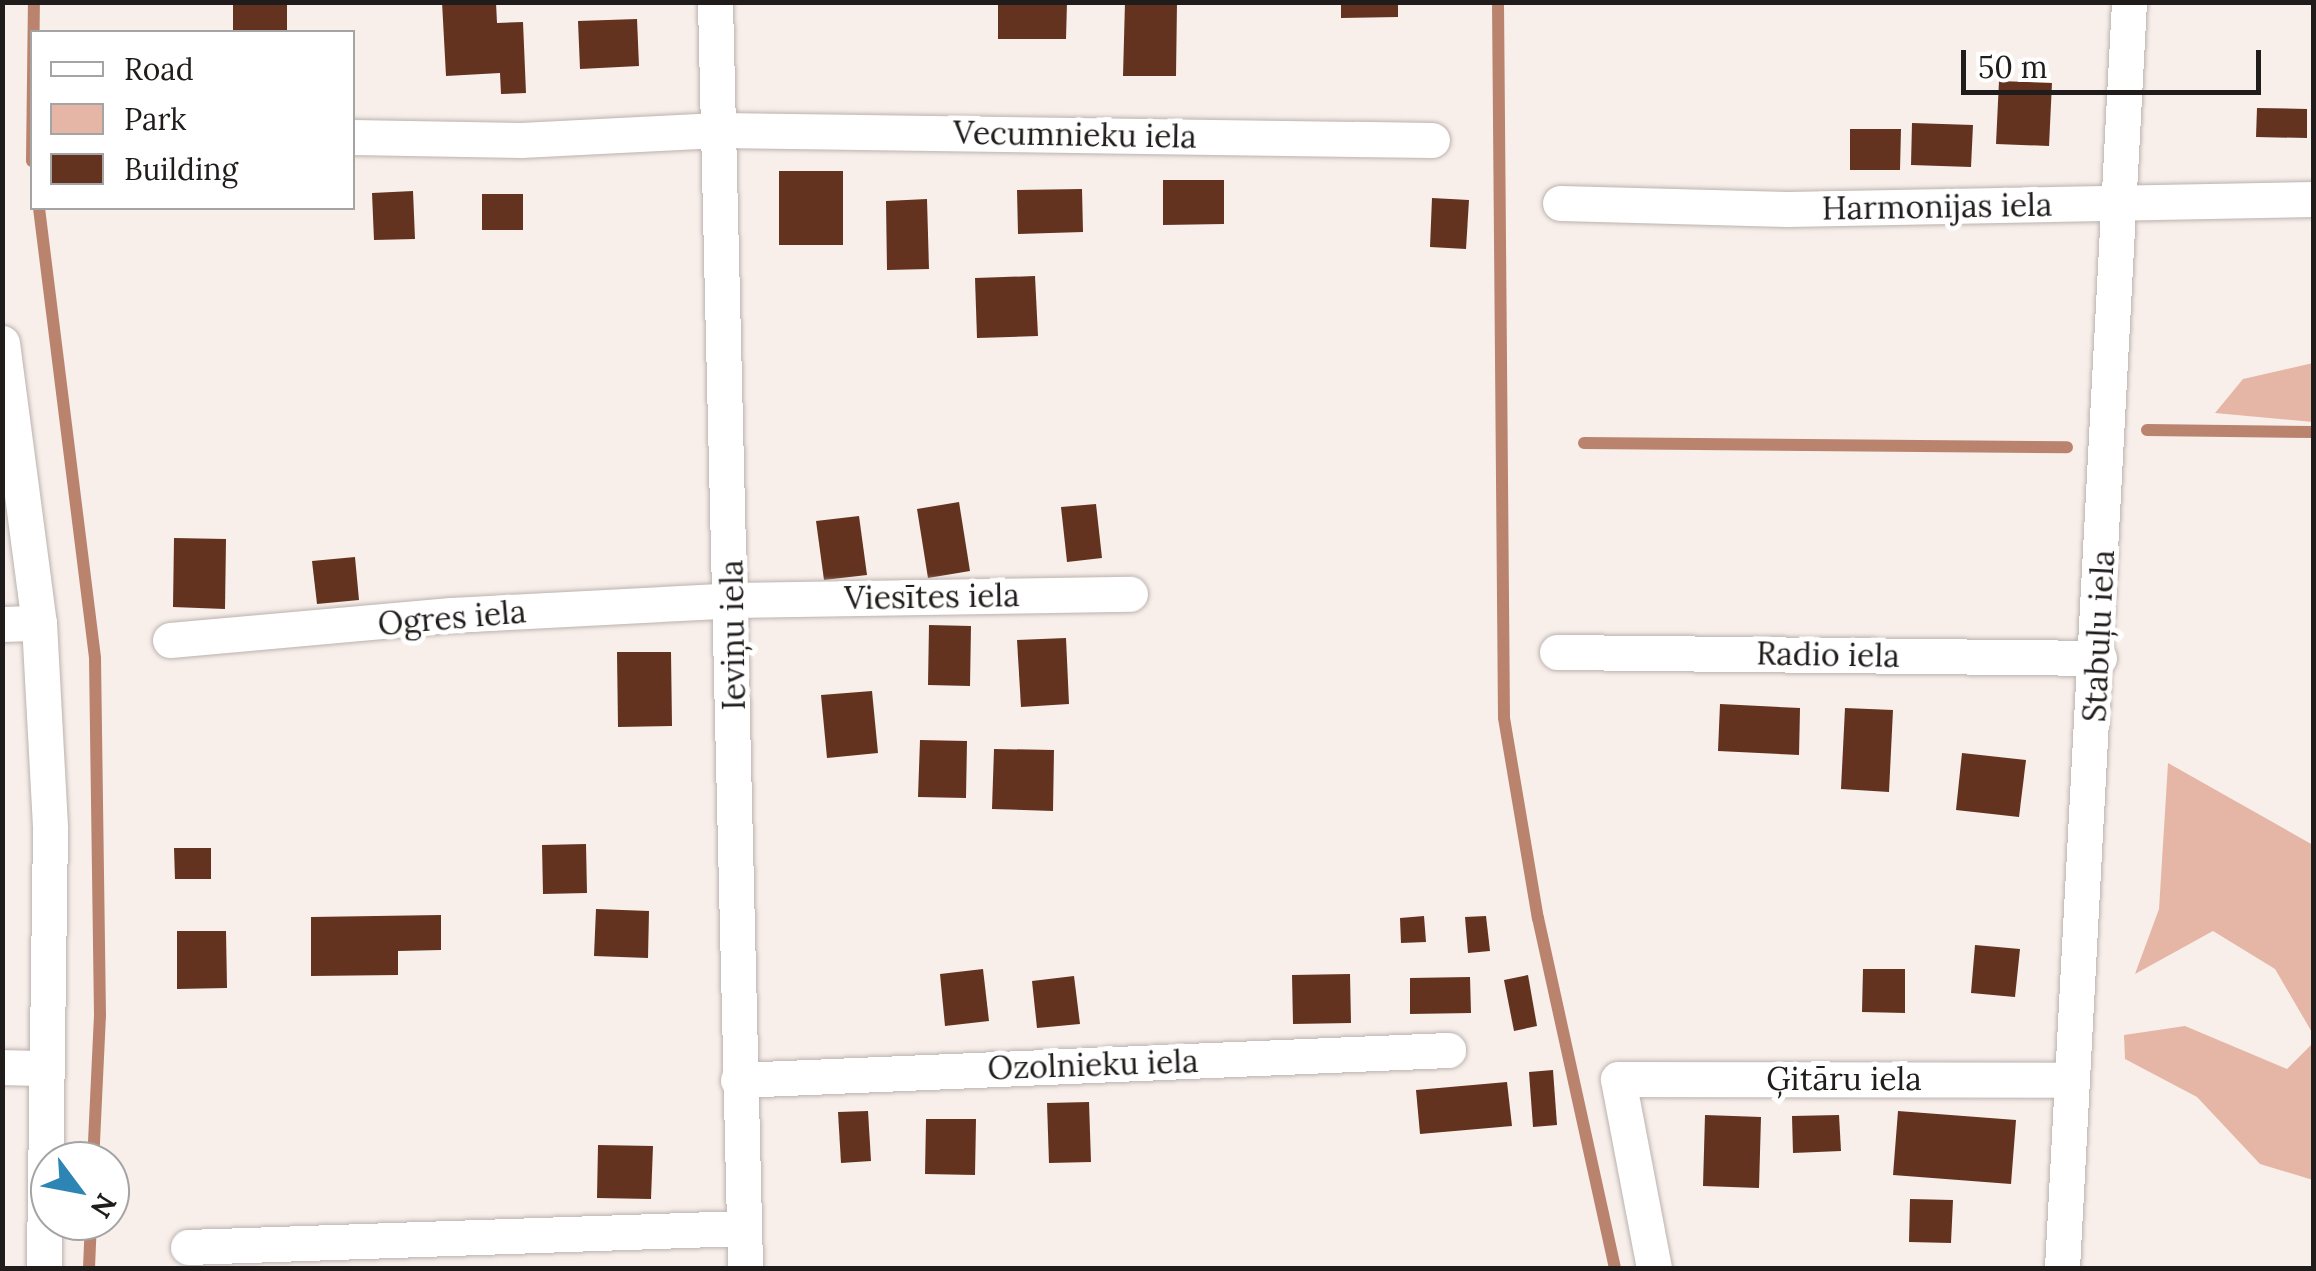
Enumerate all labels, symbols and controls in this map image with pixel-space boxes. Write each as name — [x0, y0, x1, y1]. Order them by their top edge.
legend — [30, 30, 355, 210]
scale bar — [1966, 30, 2266, 92]
text: 50 m — [1978, 48, 2048, 86]
text: Road — [124, 50, 194, 88]
text: Park — [124, 100, 186, 138]
street label: Vecumnieku iela — [953, 114, 1197, 156]
text: Building — [124, 150, 238, 188]
street label: Harmonijas iela — [1821, 186, 2053, 228]
street label: Stabuļu iela — [2075, 549, 2123, 723]
street label: Ieviņu iela — [712, 559, 754, 711]
street label: Viesītes iela — [844, 576, 1020, 618]
street label: Ogres iela — [376, 592, 528, 644]
street label: Radio iela — [1756, 635, 1900, 675]
street label: Ozolnieku iela — [987, 1042, 1199, 1088]
street label: Ģitāru iela — [1766, 1060, 1922, 1098]
north arrow — [30, 1141, 130, 1241]
text: N — [83, 1187, 125, 1225]

